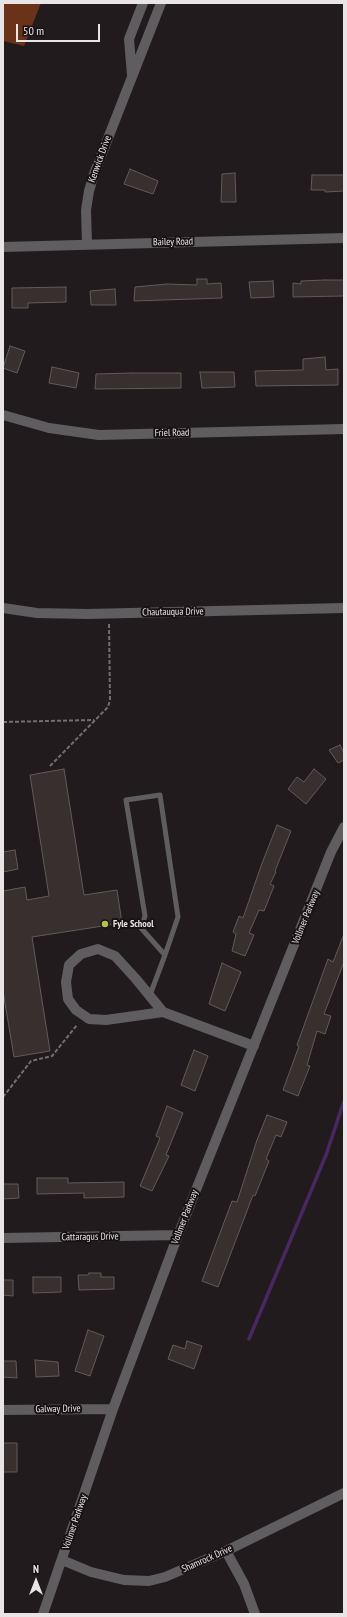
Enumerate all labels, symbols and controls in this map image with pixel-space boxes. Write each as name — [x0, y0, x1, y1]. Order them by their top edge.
scale bar — [18, 16, 102, 42]
text: 50 m — [23, 23, 44, 38]
street label: Kenwick Drive — [86, 134, 114, 184]
street label: Bailey Road — [153, 236, 193, 248]
street label: Friel Road — [155, 427, 189, 439]
street label: Chautauqua Drive — [142, 605, 204, 619]
street label: Vollmer Parkway — [290, 888, 322, 946]
place label: Fyle School — [113, 918, 154, 930]
marker: Fyle School — [100, 919, 110, 929]
street label: Vollmer Parkway — [169, 1188, 201, 1246]
street label: Cattaragus Drive — [61, 1231, 119, 1243]
street label: Galway Drive — [35, 1403, 81, 1415]
street label: Vollmer Parkway — [60, 1493, 90, 1551]
street label: Shamrock Drive — [180, 1543, 234, 1575]
north arrow — [16, 1561, 56, 1601]
text: N — [33, 1562, 39, 1576]

